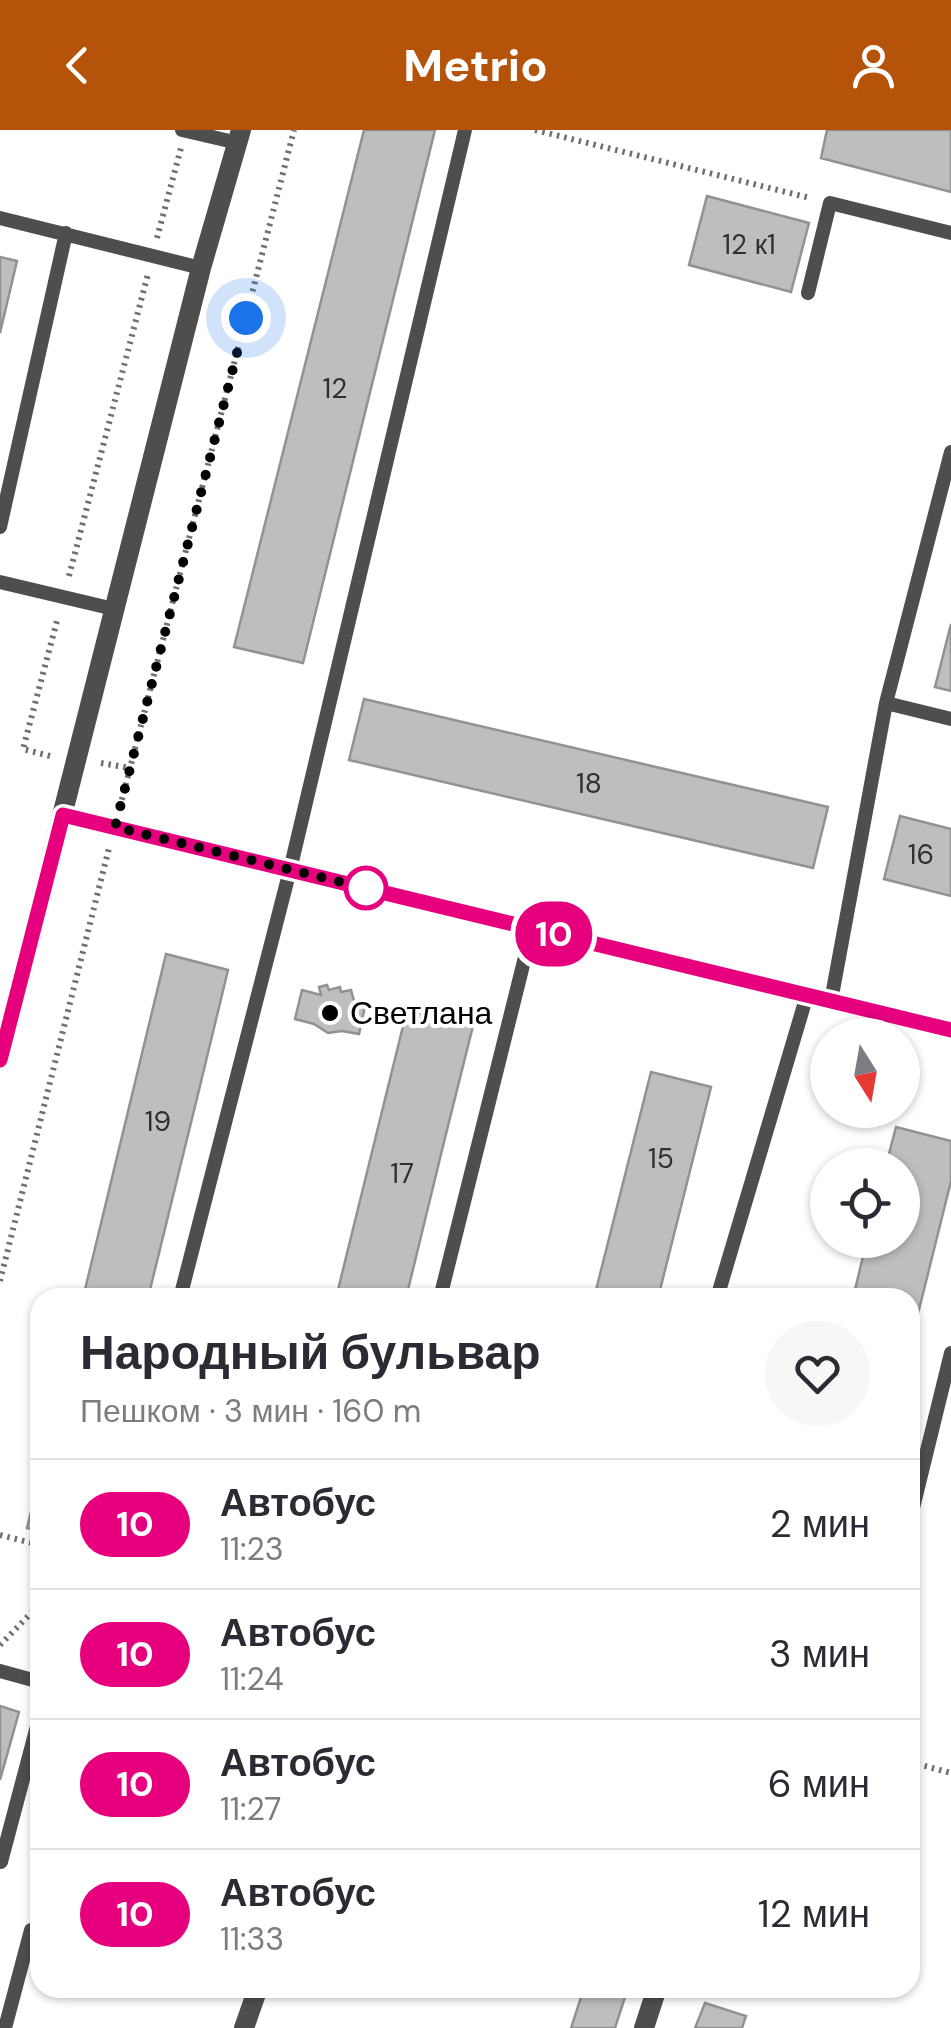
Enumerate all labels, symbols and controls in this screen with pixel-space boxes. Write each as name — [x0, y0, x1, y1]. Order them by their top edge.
text: Metrio — [403, 36, 548, 95]
icon: back — [50, 38, 105, 93]
icon: person — [846, 38, 901, 93]
house number: 12 к1 — [722, 226, 776, 263]
your location — [221, 293, 271, 343]
house number: 12 — [323, 370, 347, 407]
house number: 18 — [576, 765, 602, 802]
house number: 16 — [908, 836, 934, 873]
unlabelled marker — [345, 867, 387, 909]
line badge: 10 — [509, 902, 599, 966]
text: 10 — [535, 911, 573, 957]
place label: Светлана — [350, 992, 493, 1034]
marker: Светлана — [319, 1002, 341, 1024]
north arrow — [810, 1018, 920, 1128]
map controls — [810, 1018, 920, 1258]
house number: 19 — [145, 1103, 171, 1140]
house number: 15 — [648, 1140, 674, 1177]
button: locate — [810, 1148, 920, 1258]
house number: 17 — [390, 1155, 414, 1192]
text: Народный бульвар — [80, 1321, 541, 1384]
button: heart — [765, 1321, 870, 1426]
text: Пешком · 3 мин · 160 m — [80, 1390, 421, 1432]
text: Автобус — [220, 1478, 376, 1528]
text: 2 мин — [770, 1499, 870, 1549]
text: 10 — [116, 1501, 154, 1547]
text: 11:23 — [220, 1528, 284, 1570]
text: Автобус — [220, 1608, 376, 1658]
text: 3 мин — [769, 1629, 870, 1679]
text: 10 — [116, 1631, 154, 1677]
text: 11:24 — [220, 1658, 284, 1700]
text: Автобус — [220, 1738, 376, 1788]
text: 6 мин — [768, 1759, 870, 1809]
text: 10 — [116, 1761, 154, 1807]
text: 11:27 — [220, 1788, 281, 1830]
text: Автобус — [220, 1868, 376, 1918]
text: 12 мин — [758, 1889, 870, 1939]
text: 10 — [116, 1891, 154, 1937]
text: 11:33 — [220, 1918, 284, 1960]

